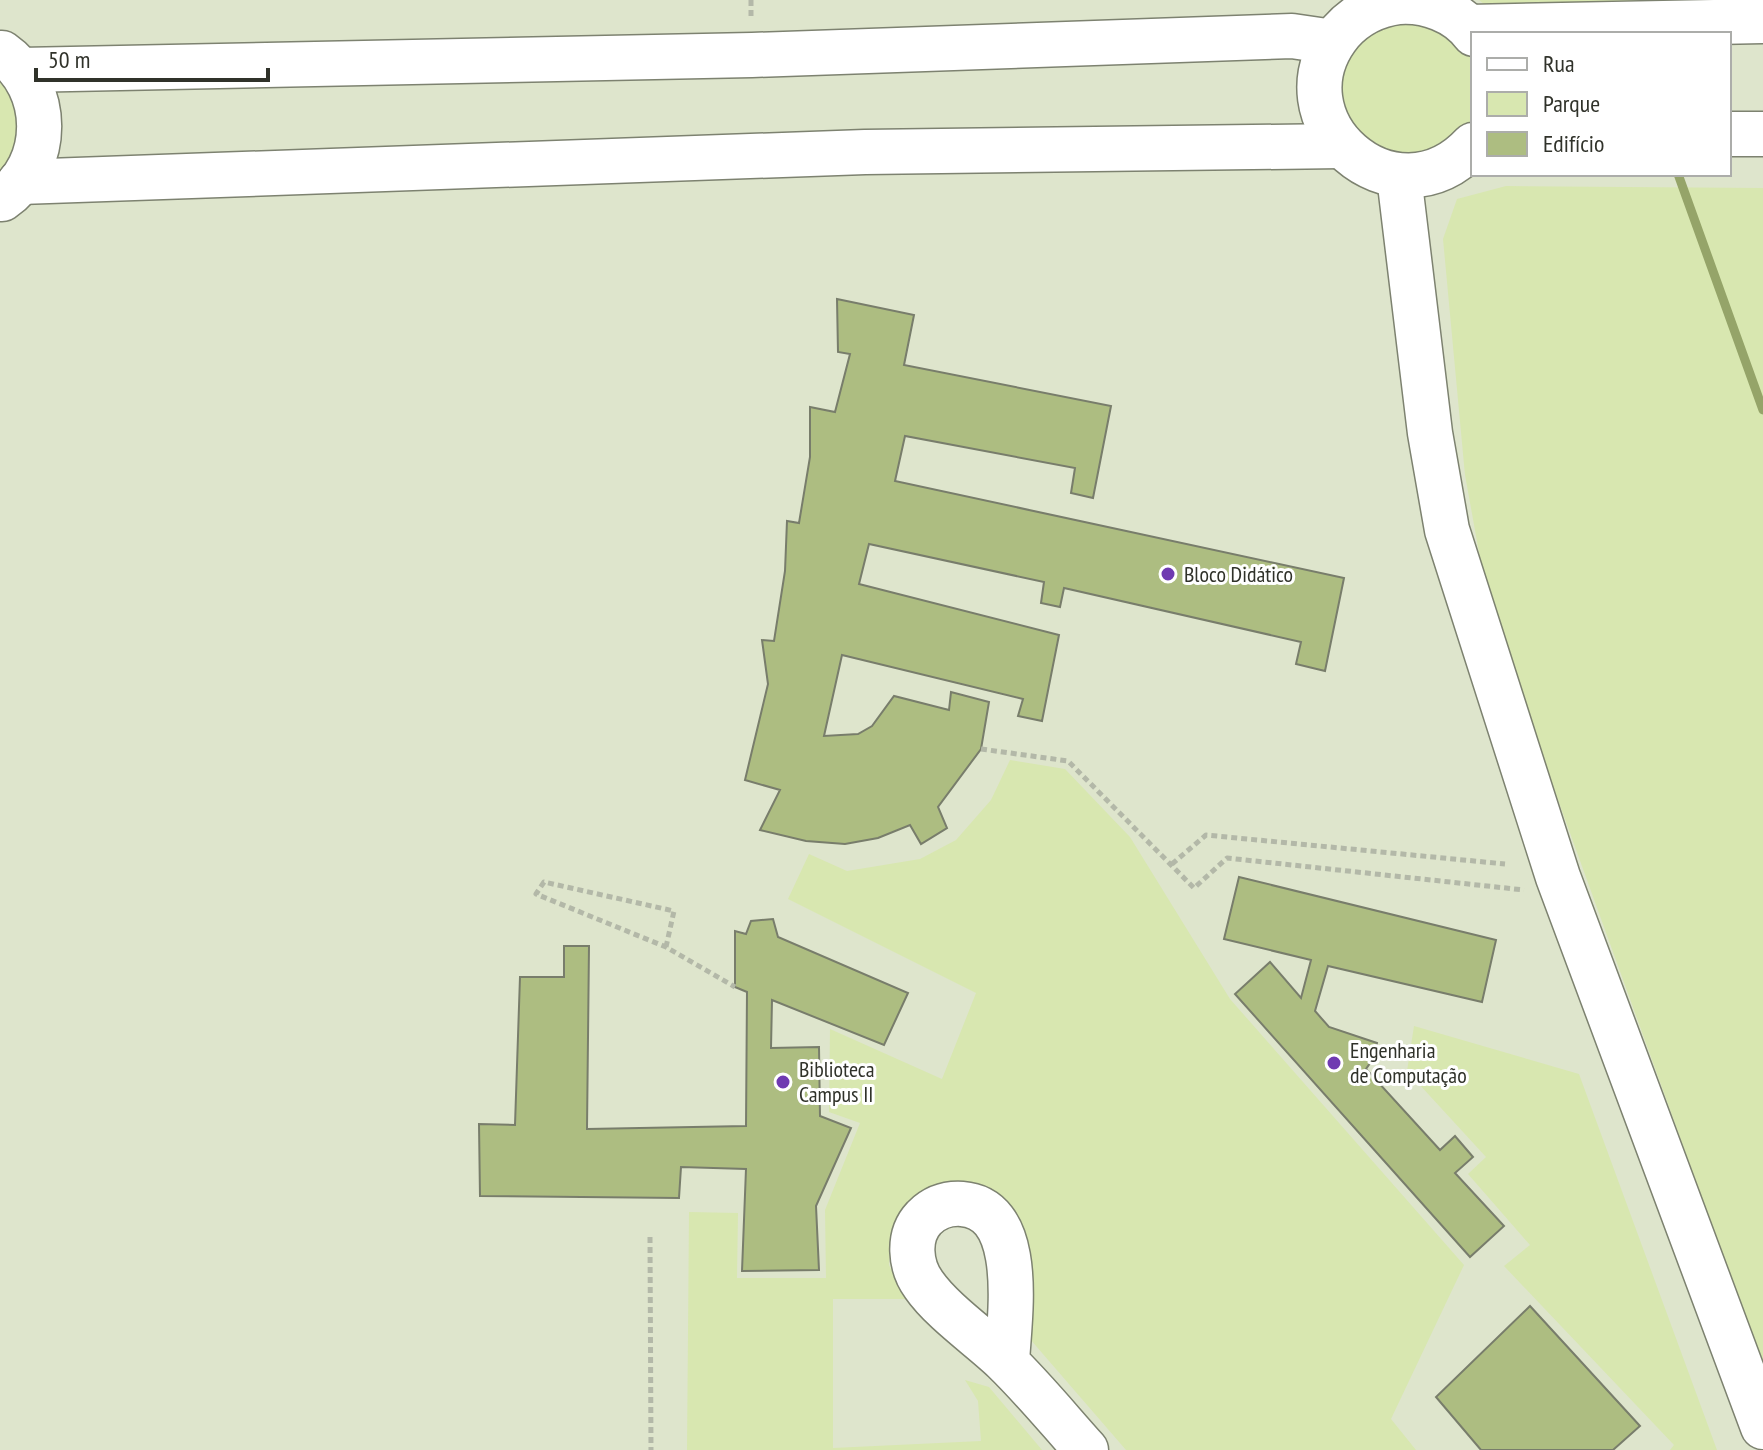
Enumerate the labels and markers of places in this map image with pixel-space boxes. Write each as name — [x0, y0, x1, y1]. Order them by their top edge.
place label: Bloco Didático — [1184, 560, 1293, 588]
marker: Bloco Didático — [1159, 565, 1177, 583]
place label: Engenharia de Computação — [1350, 1036, 1467, 1089]
marker: Engenharia de Computação — [1325, 1054, 1343, 1072]
place label: Biblioteca Campus II — [799, 1055, 875, 1108]
marker: Biblioteca Campus II — [774, 1073, 792, 1091]

